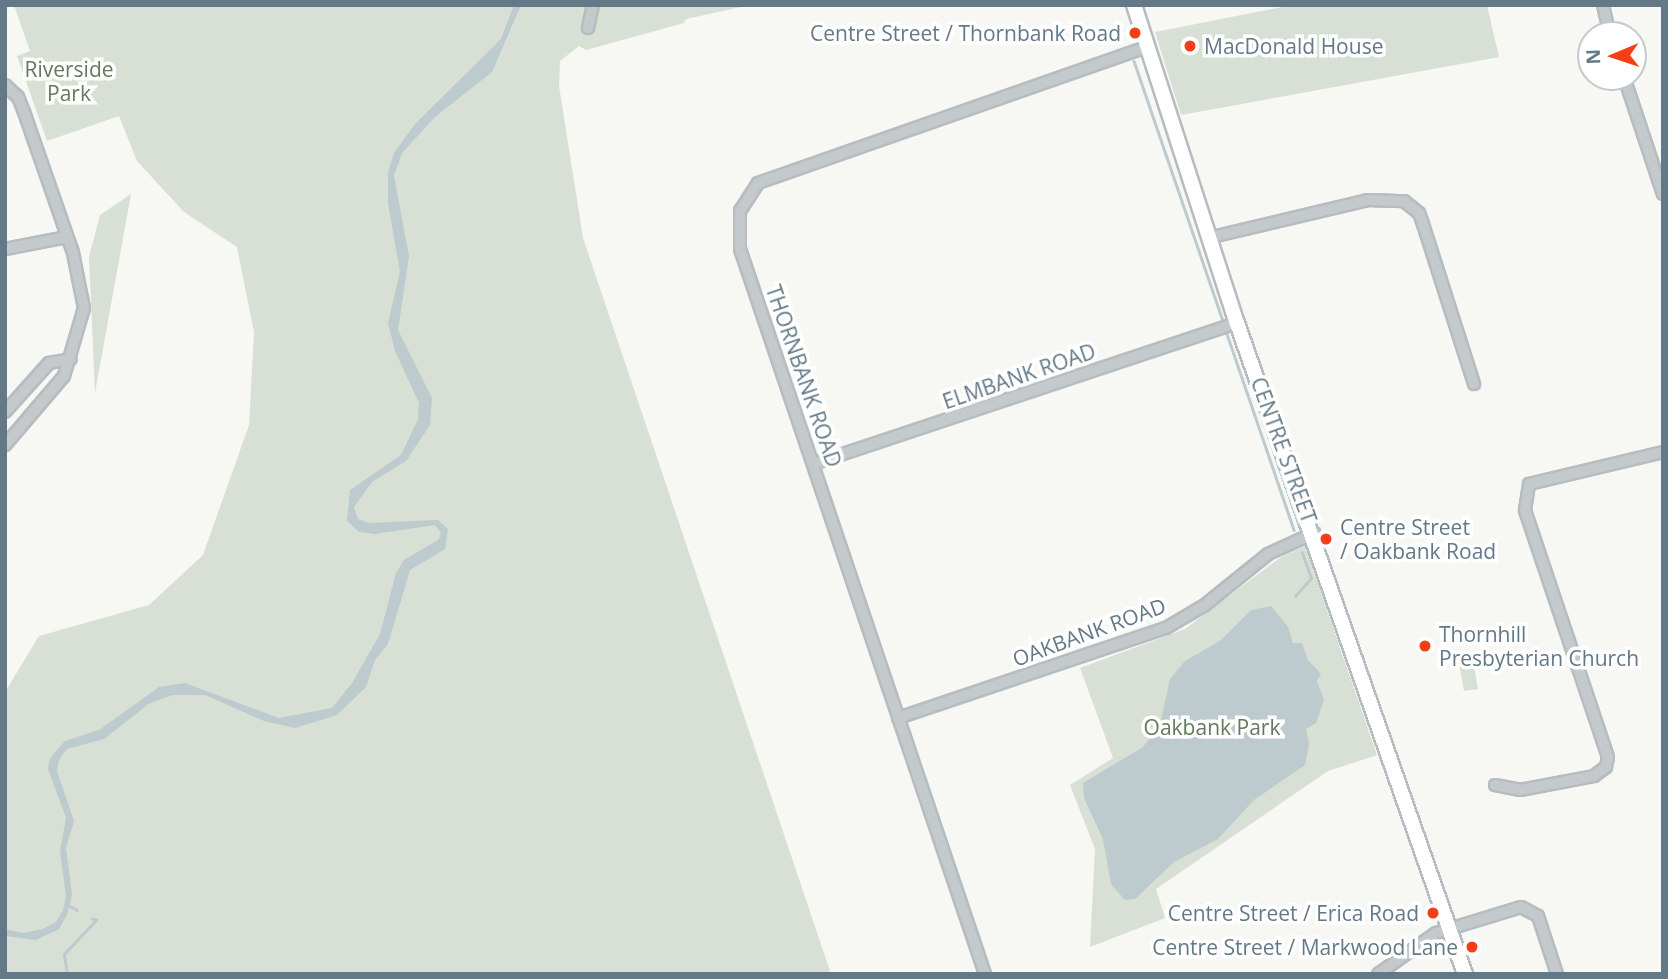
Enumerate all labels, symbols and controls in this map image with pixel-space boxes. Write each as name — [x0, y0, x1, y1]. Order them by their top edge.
place label: Centre Street / Thornbank Road — [810, 20, 1121, 46]
north arrow — [1577, 21, 1647, 91]
marker: Centre Street / Thornbank Road — [1127, 25, 1143, 41]
place label: MacDonald House — [1204, 33, 1383, 59]
marker: MacDonald House — [1182, 38, 1198, 54]
text: N — [1580, 48, 1606, 65]
park label: Riverside Park — [24, 56, 114, 106]
street label: THORNBANK ROAD — [761, 282, 847, 470]
street label: ELMBANK ROAD — [939, 338, 1099, 414]
street label: CENTRE STREET — [1246, 374, 1322, 526]
place label: Centre Street / Oakbank Road — [1340, 514, 1496, 564]
marker: Centre Street / Oakbank Road — [1318, 531, 1334, 547]
street label: OAKBANK ROAD — [1009, 593, 1169, 671]
place label: Thornhill Presbyterian Church — [1439, 621, 1639, 671]
marker: Thornhill Presbyterian Church — [1417, 638, 1433, 654]
park label: Oakbank Park — [1144, 714, 1280, 740]
place label: Centre Street / Erica Road — [1168, 900, 1419, 926]
marker: Centre Street / Erica Road — [1425, 905, 1441, 921]
place label: Centre Street / Markwood Lane — [1152, 934, 1458, 960]
marker: Centre Street / Markwood Lane — [1464, 939, 1480, 955]

